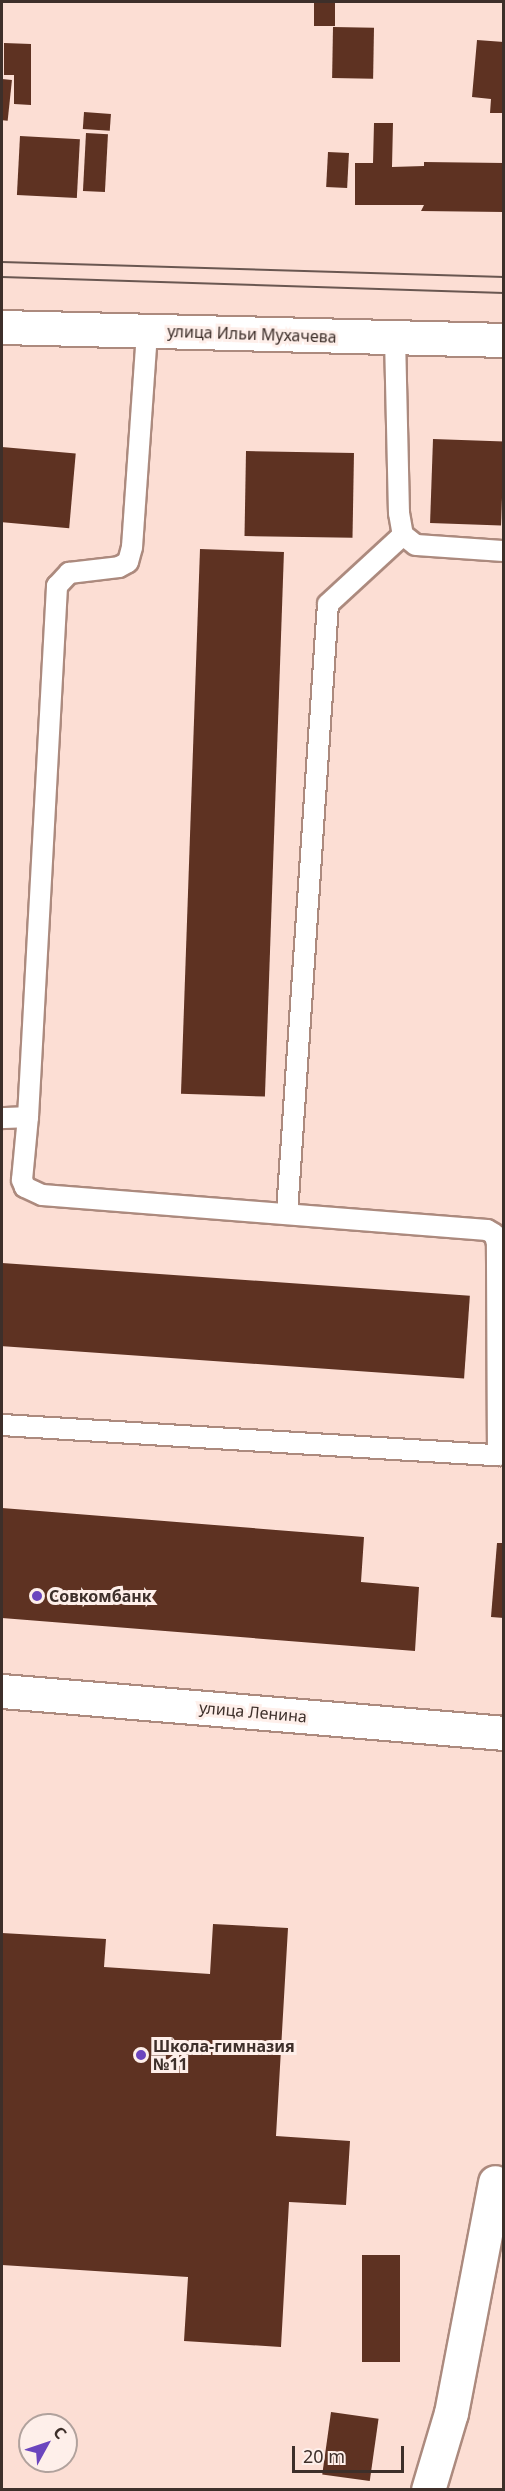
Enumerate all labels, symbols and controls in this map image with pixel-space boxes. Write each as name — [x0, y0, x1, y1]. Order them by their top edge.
street label: улица Ильи Мухачева — [167, 321, 337, 347]
place label: Совкомбанк — [49, 1586, 152, 1606]
marker: Совкомбанк — [30, 1589, 44, 1603]
street label: улица Ленина — [198, 1698, 308, 1726]
place label: Школа-гимназия №11 — [153, 2036, 295, 2074]
marker: Школа-гимназия №11 — [134, 2048, 148, 2062]
north arrow — [18, 2413, 78, 2473]
text: С — [49, 2422, 72, 2444]
scale bar — [295, 2434, 408, 2472]
text: 20 m — [303, 2444, 345, 2468]

